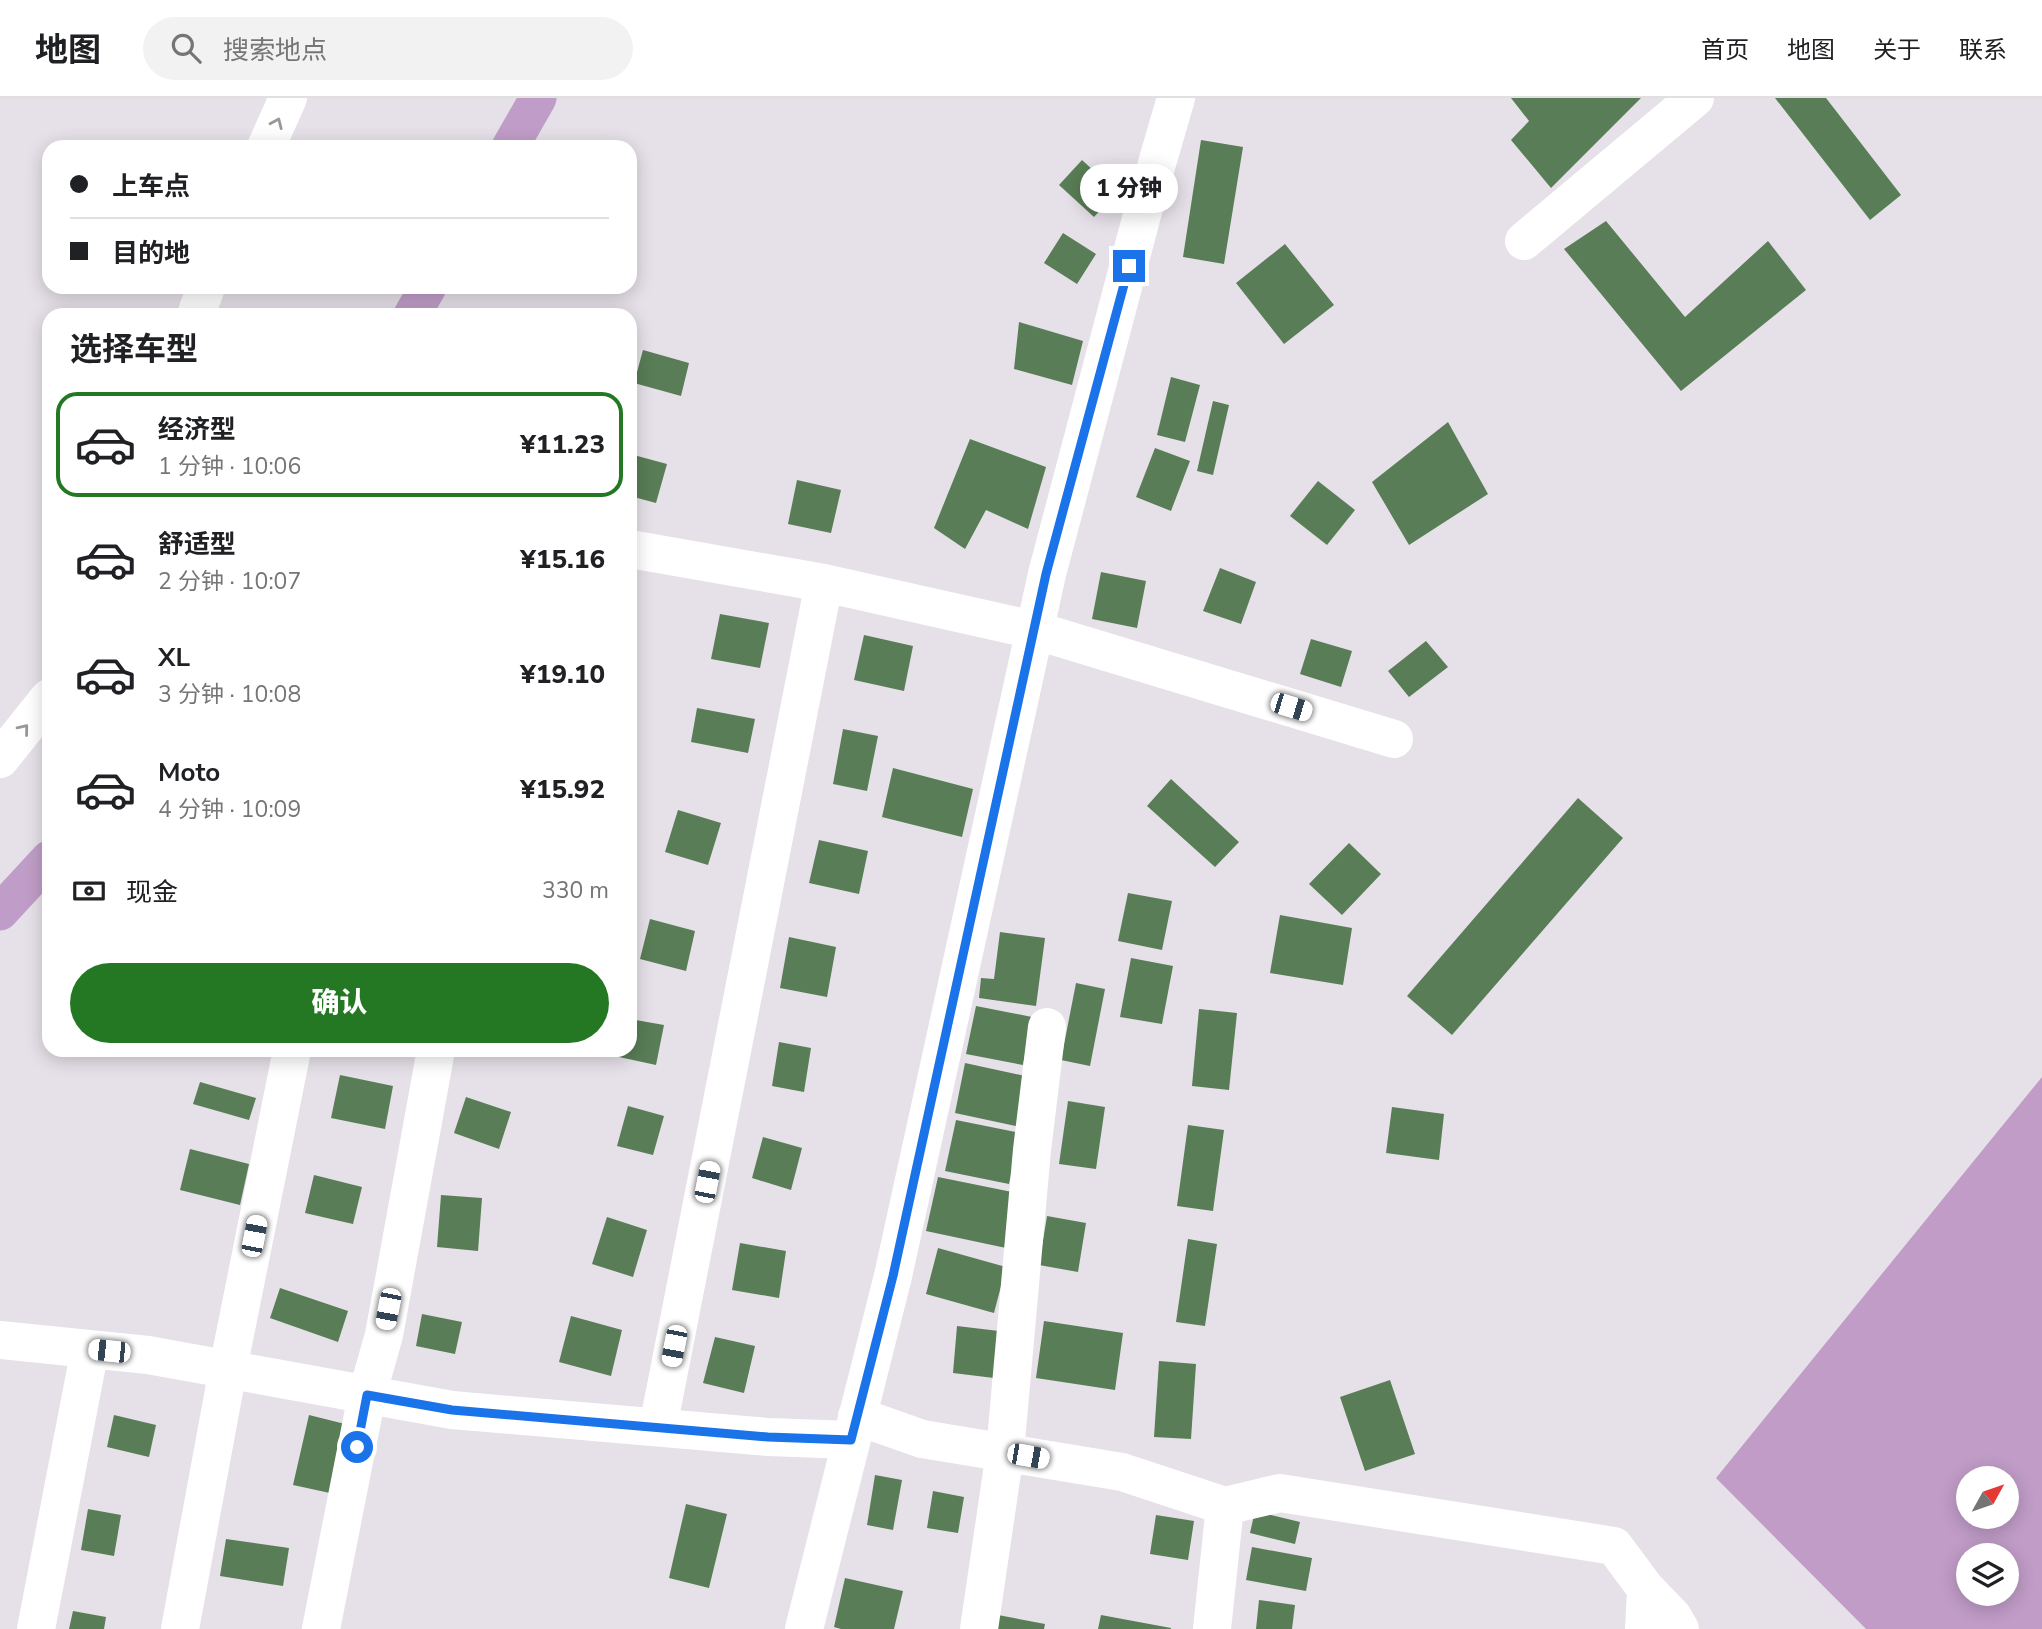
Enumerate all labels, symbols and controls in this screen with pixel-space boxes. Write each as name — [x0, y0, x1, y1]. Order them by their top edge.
search box — [143, 17, 633, 80]
text: 地图 — [35, 28, 101, 73]
icon: search — [167, 29, 205, 67]
text: 搜索地点 — [223, 33, 327, 68]
text: 首页 — [1701, 34, 1749, 66]
text: 地图 — [1787, 34, 1835, 66]
text: 关于 — [1873, 34, 1921, 66]
text: 联系 — [1959, 34, 2007, 66]
one-way arrow — [269, 117, 283, 130]
callout: 1 分钟 — [1080, 164, 1178, 214]
text: 上车点 — [112, 169, 190, 204]
text: 1 分钟 — [1096, 173, 1162, 204]
text: 目的地 — [112, 236, 190, 271]
route end — [1113, 250, 1145, 282]
text: 选择车型 — [70, 328, 198, 371]
text: 经济型 — [158, 412, 236, 447]
icon: car — [74, 413, 137, 476]
text: ¥11.23 — [520, 427, 605, 462]
text: 1 分钟 · 10:06 — [158, 451, 301, 482]
text: 舒适型 — [158, 527, 236, 562]
icon: car — [74, 528, 137, 591]
text: ¥15.16 — [520, 542, 605, 577]
text: 2 分钟 · 10:07 — [158, 566, 301, 597]
text: XL — [158, 640, 190, 675]
icon: car — [74, 643, 137, 706]
text: ¥19.10 — [520, 657, 605, 692]
text: 3 分钟 · 10:08 — [158, 679, 301, 710]
car — [1268, 691, 1315, 723]
one-way arrow — [16, 724, 29, 736]
text: Moto — [158, 755, 220, 790]
icon: car — [74, 758, 137, 821]
text: ¥15.92 — [520, 772, 605, 807]
text: 4 分钟 · 10:09 — [158, 794, 301, 825]
icon: cash — [70, 872, 108, 910]
text: 现金 — [126, 875, 178, 910]
text: 330 m — [542, 875, 609, 906]
button: 确认 — [70, 963, 609, 1043]
car — [693, 1159, 722, 1205]
car — [240, 1213, 269, 1259]
car — [374, 1286, 403, 1332]
car — [660, 1323, 689, 1369]
car — [88, 1338, 131, 1364]
route start — [341, 1431, 373, 1463]
car — [1006, 1442, 1051, 1470]
north arrow — [1956, 1466, 2020, 1530]
map controls — [1956, 1466, 2019, 1606]
button: layers — [1956, 1543, 2019, 1606]

